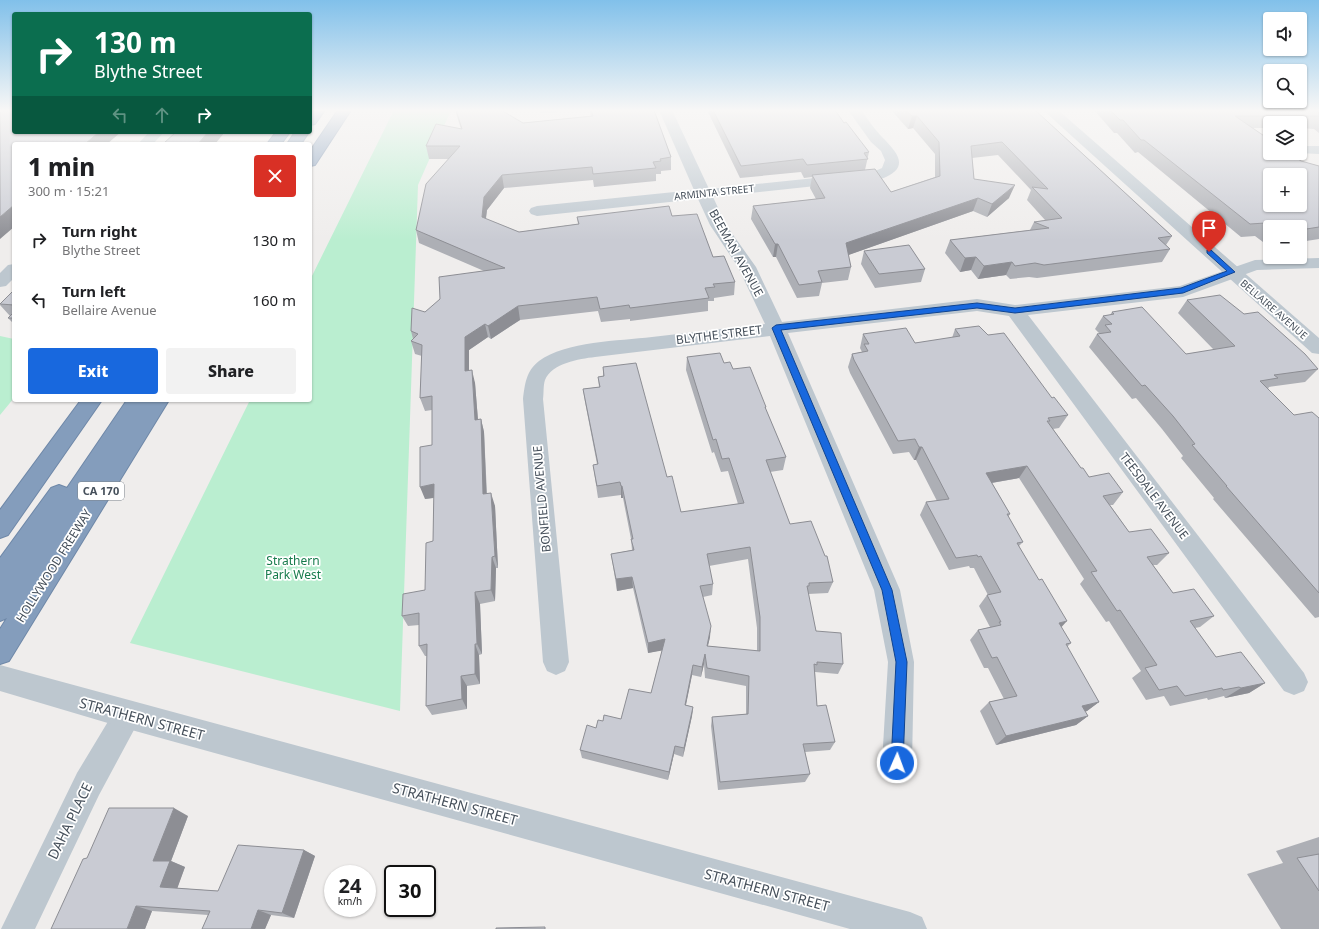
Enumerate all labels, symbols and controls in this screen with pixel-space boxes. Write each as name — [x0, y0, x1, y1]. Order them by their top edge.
map controls — [1263, 12, 1307, 264]
button: sound — [1263, 12, 1307, 56]
text: 130 m — [94, 23, 177, 61]
icon: right — [28, 28, 80, 80]
text: Blythe Street — [94, 59, 202, 83]
button: search — [1263, 64, 1307, 108]
icon: left — [109, 104, 131, 126]
icon: ahead — [151, 104, 173, 126]
icon: right — [193, 104, 215, 126]
button: layers — [1263, 116, 1307, 160]
text: 1 min — [28, 150, 95, 183]
button: close — [254, 155, 296, 197]
button: + — [1263, 168, 1307, 212]
street label: ARMINTA STREET — [673, 181, 755, 203]
text: 300 m · 15:21 — [28, 182, 109, 200]
street label: BEEMAN AVENUE — [705, 206, 768, 300]
pin — [1192, 211, 1226, 252]
icon: arrive — [1198, 217, 1220, 239]
button: − — [1263, 220, 1307, 264]
text: Turn right — [62, 221, 137, 241]
icon: right — [28, 229, 50, 251]
text: 130 m — [252, 230, 296, 250]
text: Blythe Street — [62, 241, 140, 259]
street label: BELLAIRE AVENUE — [1237, 276, 1311, 342]
text: Turn left — [62, 281, 126, 301]
icon: left — [28, 289, 50, 311]
text: 160 m — [252, 290, 296, 310]
text: Bellaire Avenue — [62, 301, 157, 319]
street label: BLYTHE STREET — [675, 321, 763, 348]
button: Exit — [28, 348, 158, 394]
button: Share — [166, 348, 296, 394]
street label: BONFIELD AVENUE — [528, 445, 555, 553]
street label: TEESDALE AVENUE — [1116, 449, 1193, 543]
road number: CA 170 — [78, 482, 124, 500]
street label: HOLLYWOOD FREEWAY — [12, 506, 95, 626]
park label: Strathern Park West — [265, 552, 322, 583]
street label: STRATHERN STREET — [78, 693, 207, 744]
position arrow — [876, 742, 918, 784]
street label: STRATHERN STREET — [391, 778, 520, 829]
street label: DAHA PLACE — [43, 779, 96, 862]
street label: STRATHERN STREET — [703, 864, 832, 915]
speed limit sign: 30 — [384, 865, 436, 917]
text: 24 — [339, 872, 361, 899]
text: km/h — [338, 894, 362, 908]

